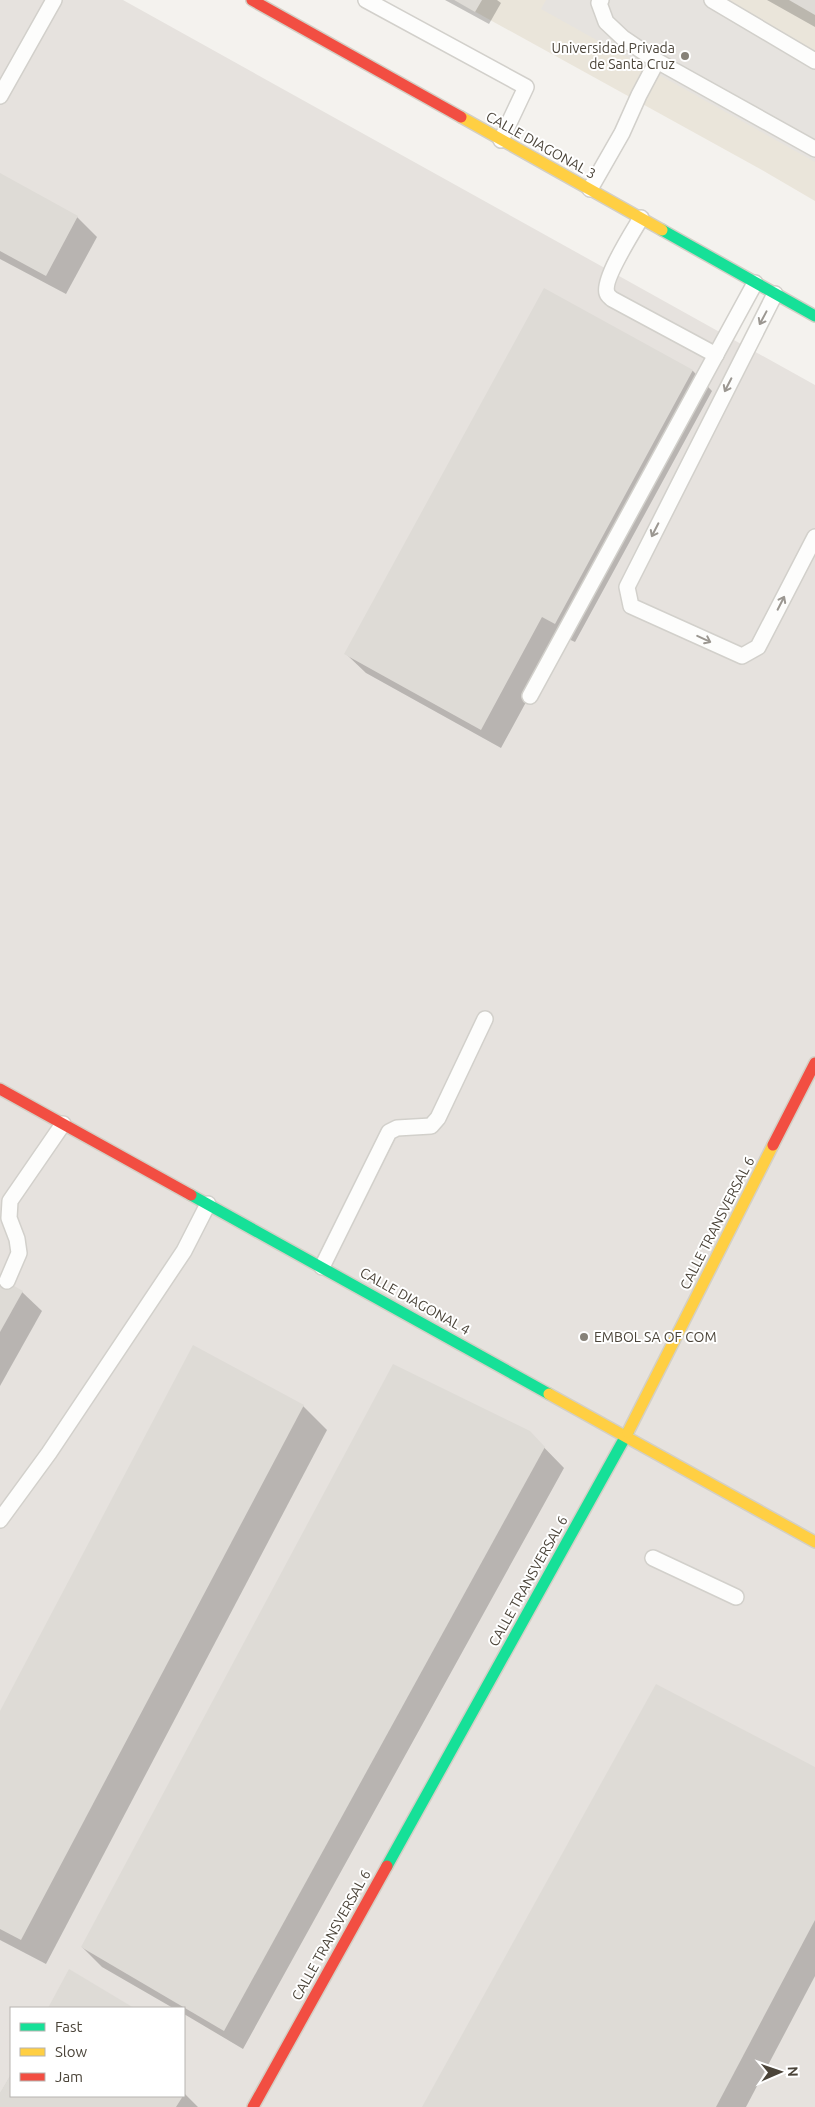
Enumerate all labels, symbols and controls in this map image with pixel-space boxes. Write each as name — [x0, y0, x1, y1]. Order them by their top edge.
place label: Universidad Privada de Santa Cruz — [552, 40, 675, 72]
marker: Universidad Privada de Santa Cruz — [679, 50, 691, 62]
street label: CALLE DIAGONAL 3 — [483, 108, 599, 182]
one-way arrow — [758, 310, 768, 325]
one-way arrow — [723, 377, 732, 392]
one-way arrow — [650, 522, 659, 537]
one-way arrow — [776, 596, 786, 611]
one-way arrow — [696, 634, 711, 644]
street label: CALLE TRANSVERSAL 6 — [677, 1154, 757, 1292]
street label: CALLE DIAGONAL 4 — [357, 1264, 473, 1338]
place label: EMBOL SA OF COM — [594, 1329, 717, 1345]
marker: EMBOL SA OF COM — [578, 1331, 590, 1343]
street label: CALLE TRANSVERSAL 6 — [485, 1513, 571, 1649]
street label: CALLE TRANSVERSAL 6 — [288, 1867, 374, 2003]
legend — [10, 2007, 185, 2097]
text: Fast — [55, 2018, 83, 2035]
text: Slow — [55, 2043, 88, 2060]
north arrow — [755, 2047, 805, 2097]
text: N — [785, 2066, 801, 2077]
text: Jam — [55, 2068, 83, 2085]

